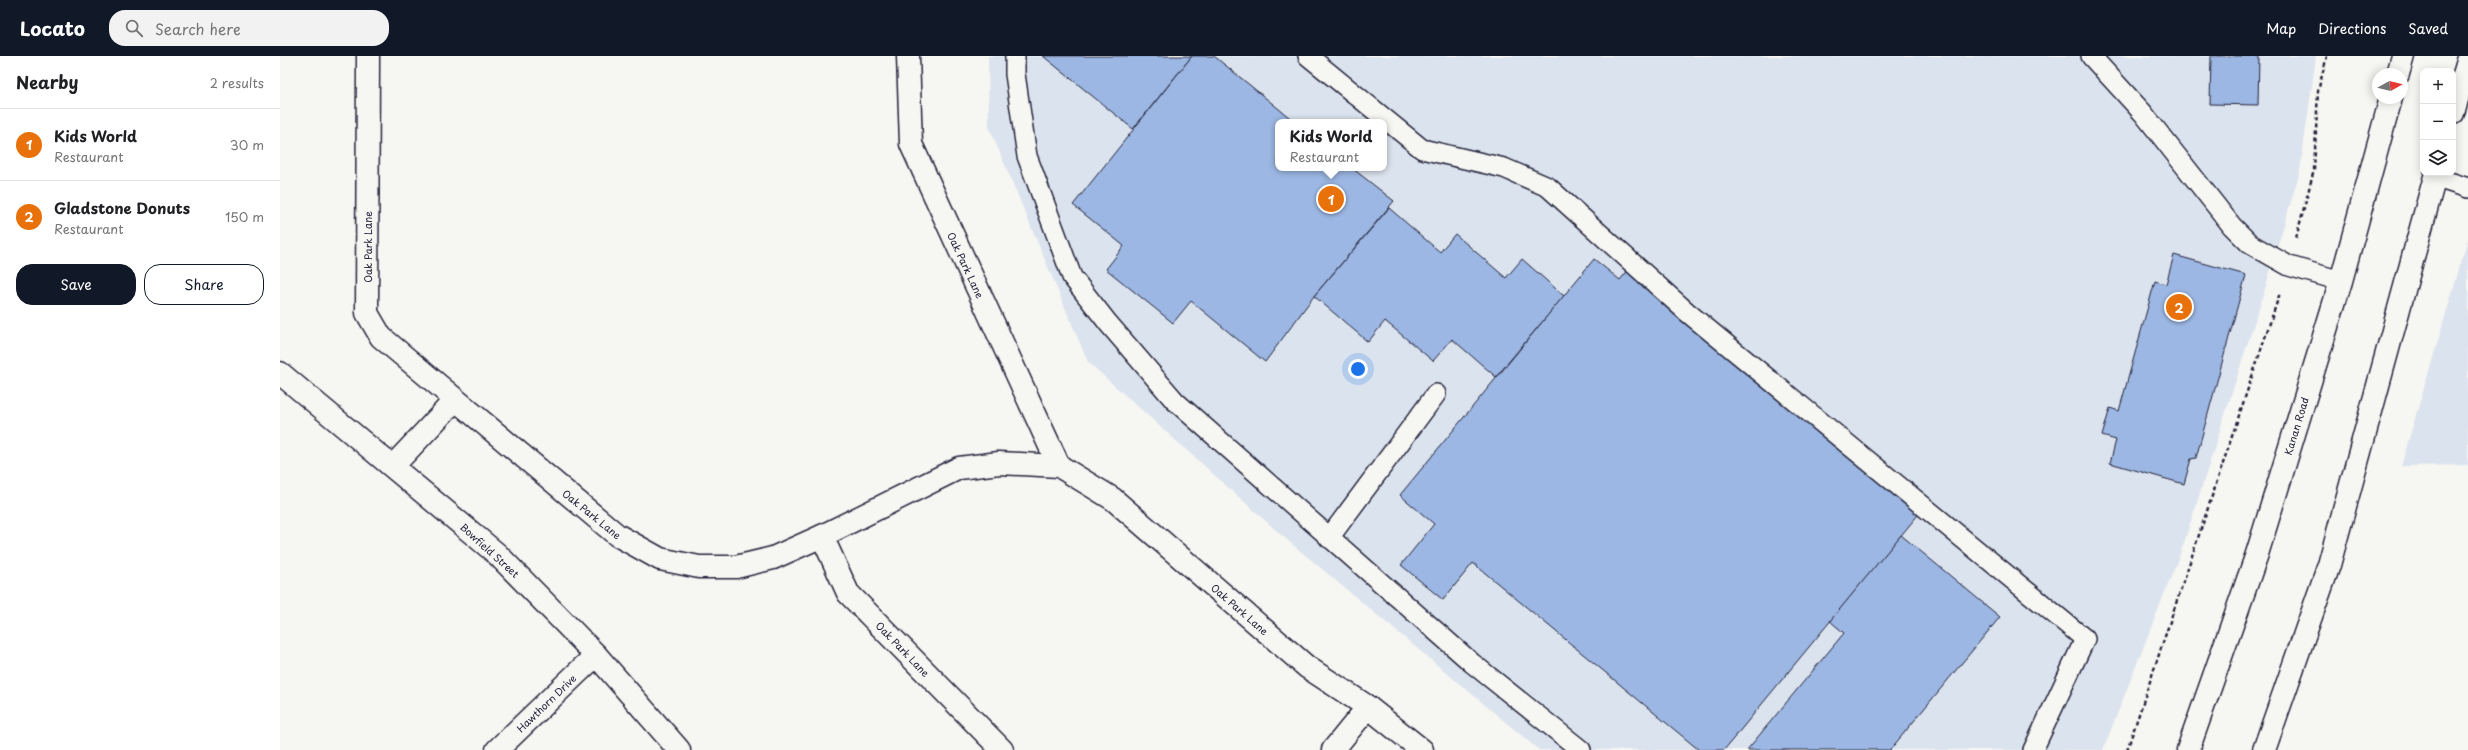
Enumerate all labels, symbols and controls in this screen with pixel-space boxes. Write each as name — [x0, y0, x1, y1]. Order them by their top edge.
search box — [109, 10, 389, 46]
text: Locato — [20, 14, 85, 42]
icon: search — [123, 17, 145, 39]
text: Search here — [155, 17, 241, 40]
text: Map — [2266, 18, 2296, 39]
text: Directions — [2318, 18, 2386, 39]
text: Saved — [2408, 18, 2448, 39]
north arrow — [2372, 68, 2408, 104]
map controls — [2420, 68, 2456, 176]
button: + — [2420, 68, 2456, 104]
text: Nearby — [16, 69, 78, 95]
text: 2 results — [210, 73, 264, 92]
button: − — [2420, 104, 2456, 140]
popup — [1275, 119, 1387, 171]
text: Kids World — [54, 124, 137, 147]
text: Kids World — [1290, 124, 1372, 147]
text: 1 — [26, 135, 32, 154]
text: 30 m — [230, 135, 264, 154]
button: layers — [2420, 140, 2456, 176]
text: Restaurant — [54, 147, 124, 166]
text: Restaurant — [1290, 147, 1359, 166]
pin: 1 — [1318, 184, 1344, 214]
text: Gladstone Donuts — [54, 196, 190, 219]
text: 2 — [24, 207, 34, 226]
text: 150 m — [225, 207, 264, 226]
street label: Oak Park Lane — [360, 211, 375, 283]
text: Restaurant — [54, 219, 124, 238]
street label: Oak Park Lane — [944, 229, 988, 301]
button: Save — [16, 264, 136, 305]
button: Share — [144, 264, 264, 305]
pin: 2 — [2166, 292, 2192, 322]
your location — [1348, 359, 1368, 379]
street label: Kanan Road — [2280, 395, 2312, 457]
street label: Oak Park Lane — [559, 486, 625, 543]
street label: Bowfield Street — [457, 519, 523, 581]
street label: Oak Park Lane — [1208, 580, 1272, 638]
street label: Oak Park Lane — [873, 618, 934, 680]
street label: Hawthorn Drive — [513, 671, 579, 735]

